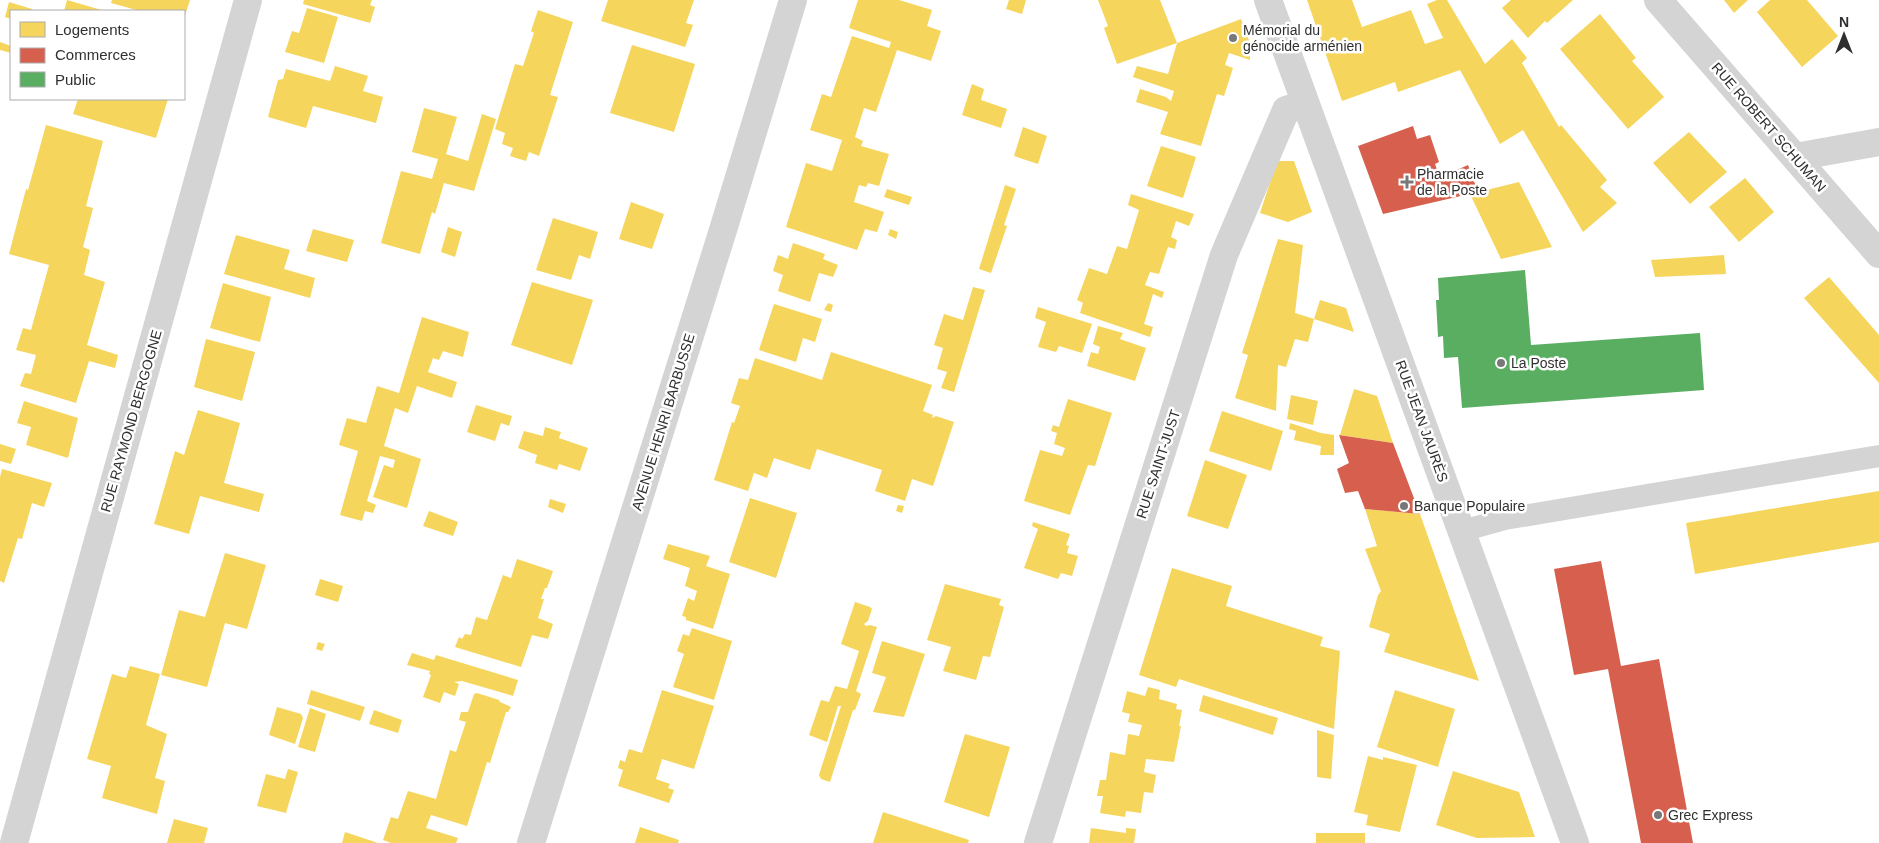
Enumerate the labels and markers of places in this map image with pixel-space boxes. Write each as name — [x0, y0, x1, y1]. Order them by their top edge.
place label: Mémorial du génocide arménien — [1243, 22, 1362, 54]
marker: Mémorial du génocide arménien — [1227, 32, 1239, 44]
place label: Pharmacie de la Poste — [1417, 166, 1487, 198]
marker: Pharmacie de la Poste — [1401, 176, 1413, 188]
place label: La Poste — [1511, 355, 1566, 371]
marker: La Poste — [1495, 357, 1507, 369]
place label: Banque Populaire — [1414, 498, 1526, 514]
marker: Banque Populaire — [1398, 500, 1410, 512]
place label: Grec Express — [1668, 807, 1753, 823]
marker: Grec Express — [1652, 809, 1664, 821]

